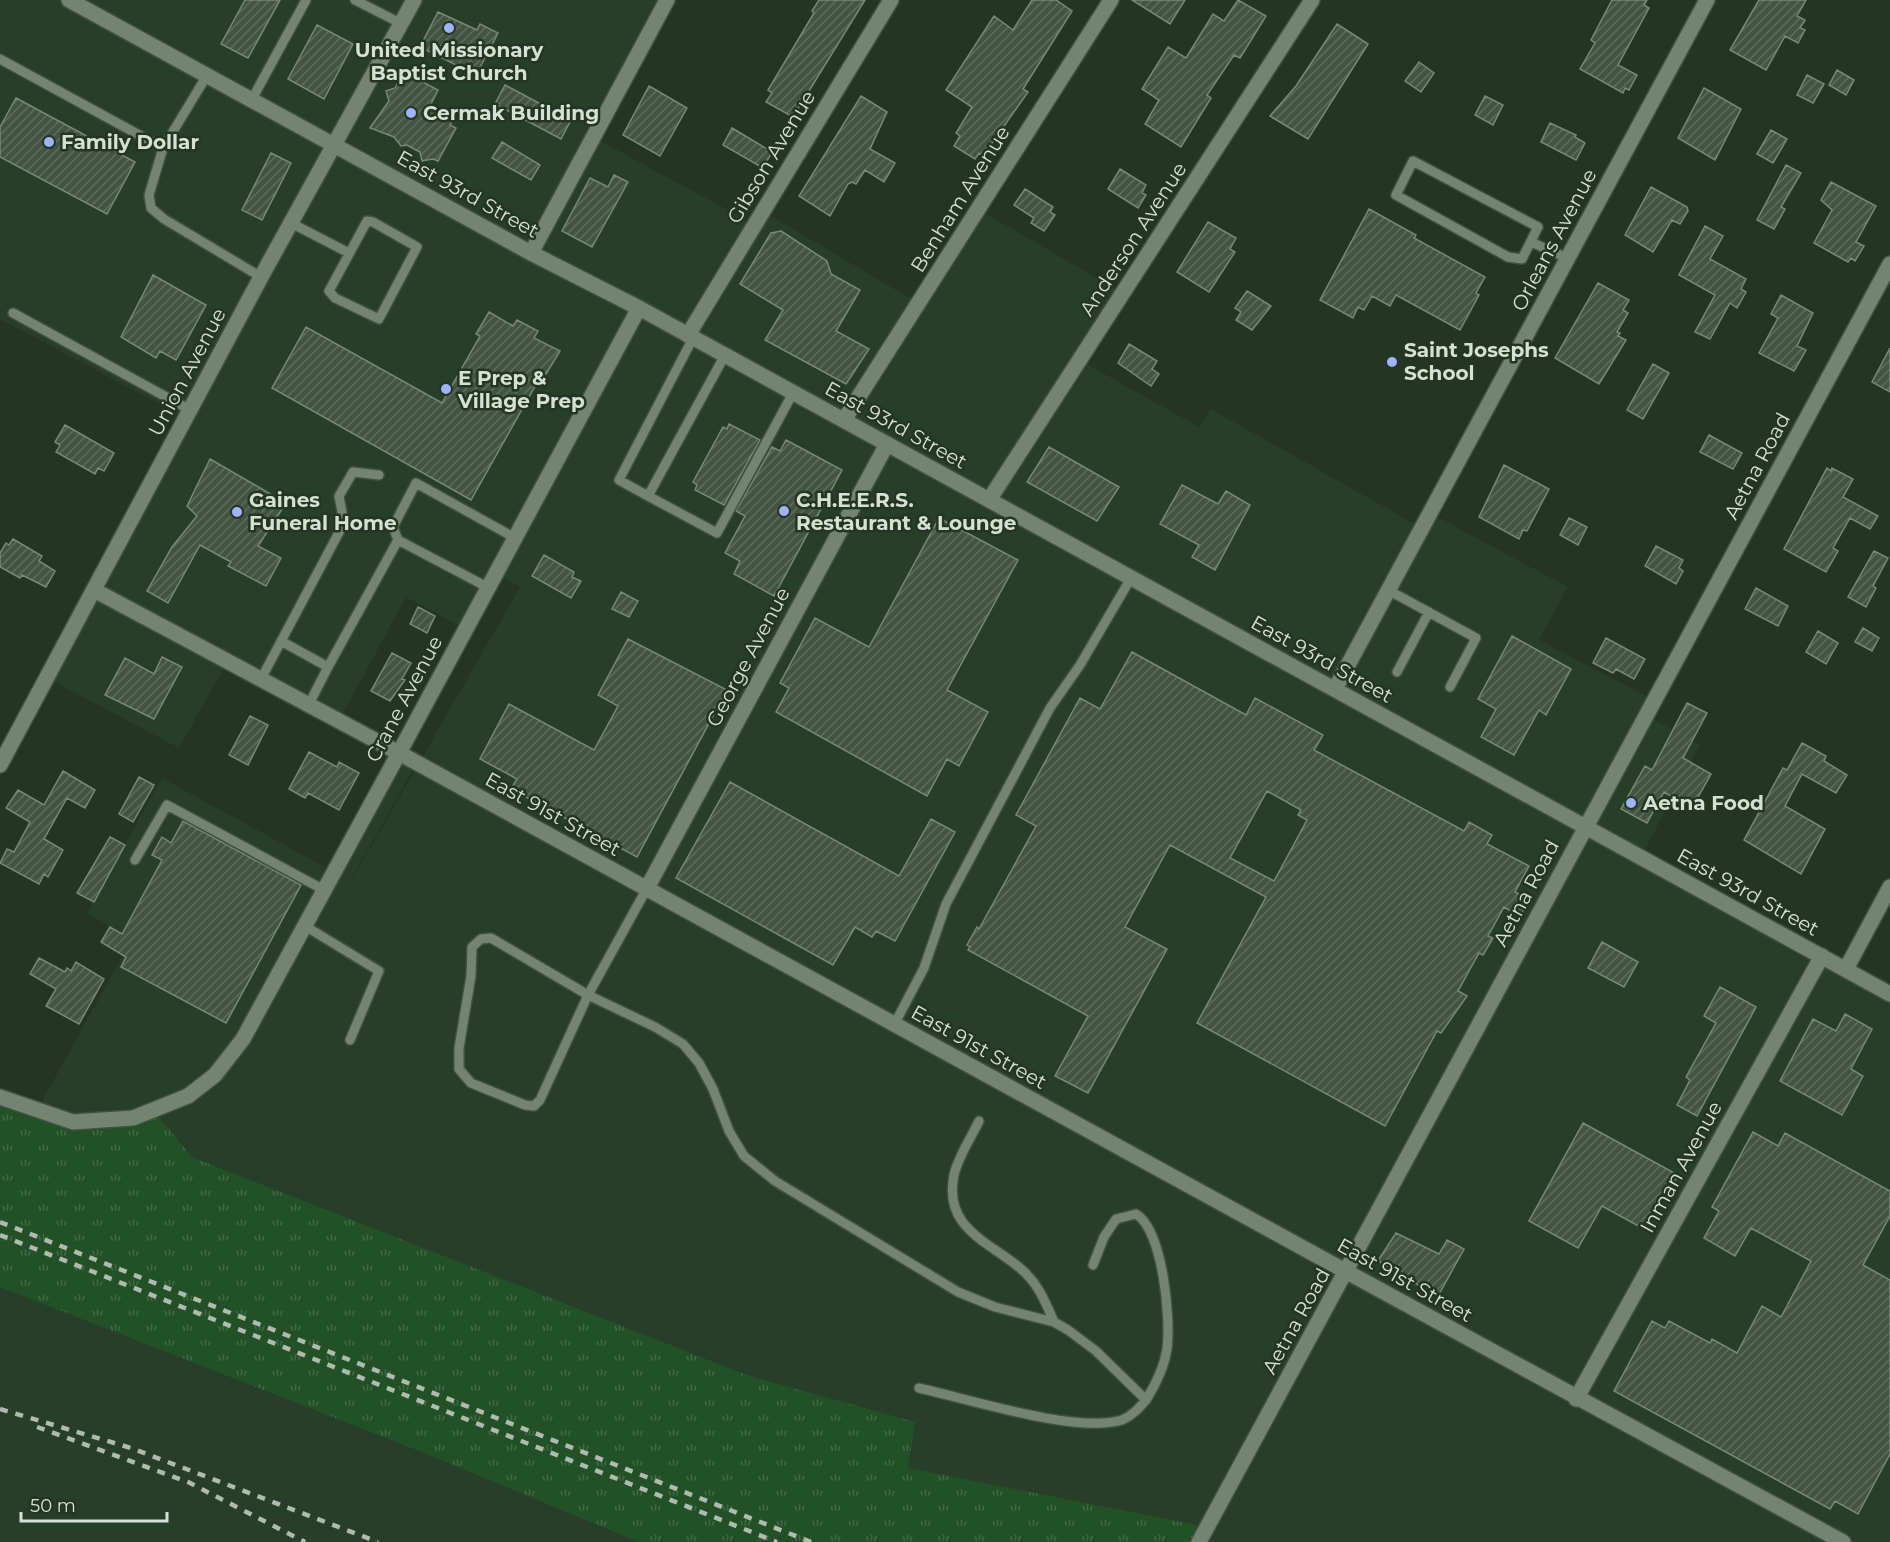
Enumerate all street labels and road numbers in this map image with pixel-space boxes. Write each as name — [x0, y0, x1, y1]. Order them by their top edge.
street label: Gibson Avenue — [722, 86, 820, 228]
street label: Benham Avenue — [905, 121, 1015, 277]
street label: East 93rd Street — [393, 145, 543, 243]
street label: Anderson Avenue — [1074, 158, 1192, 320]
street label: Orleans Avenue — [1506, 165, 1602, 315]
street label: Union Avenue — [143, 304, 231, 440]
street label: East 93rd Street — [821, 376, 971, 474]
street label: Aetna Road — [1719, 409, 1795, 523]
street label: George Avenue — [701, 583, 795, 731]
street label: East 93rd Street — [1247, 610, 1397, 708]
street label: Crane Avenue — [361, 632, 447, 766]
street label: East 91st Street — [481, 767, 625, 861]
street label: Aetna Road — [1488, 836, 1564, 950]
street label: East 93rd Street — [1673, 843, 1823, 941]
street label: East 91st Street — [907, 1000, 1051, 1094]
street label: Inman Avenue — [1635, 1097, 1727, 1237]
street label: East 91st Street — [1333, 1233, 1477, 1327]
street label: Aetna Road — [1257, 1264, 1335, 1378]

